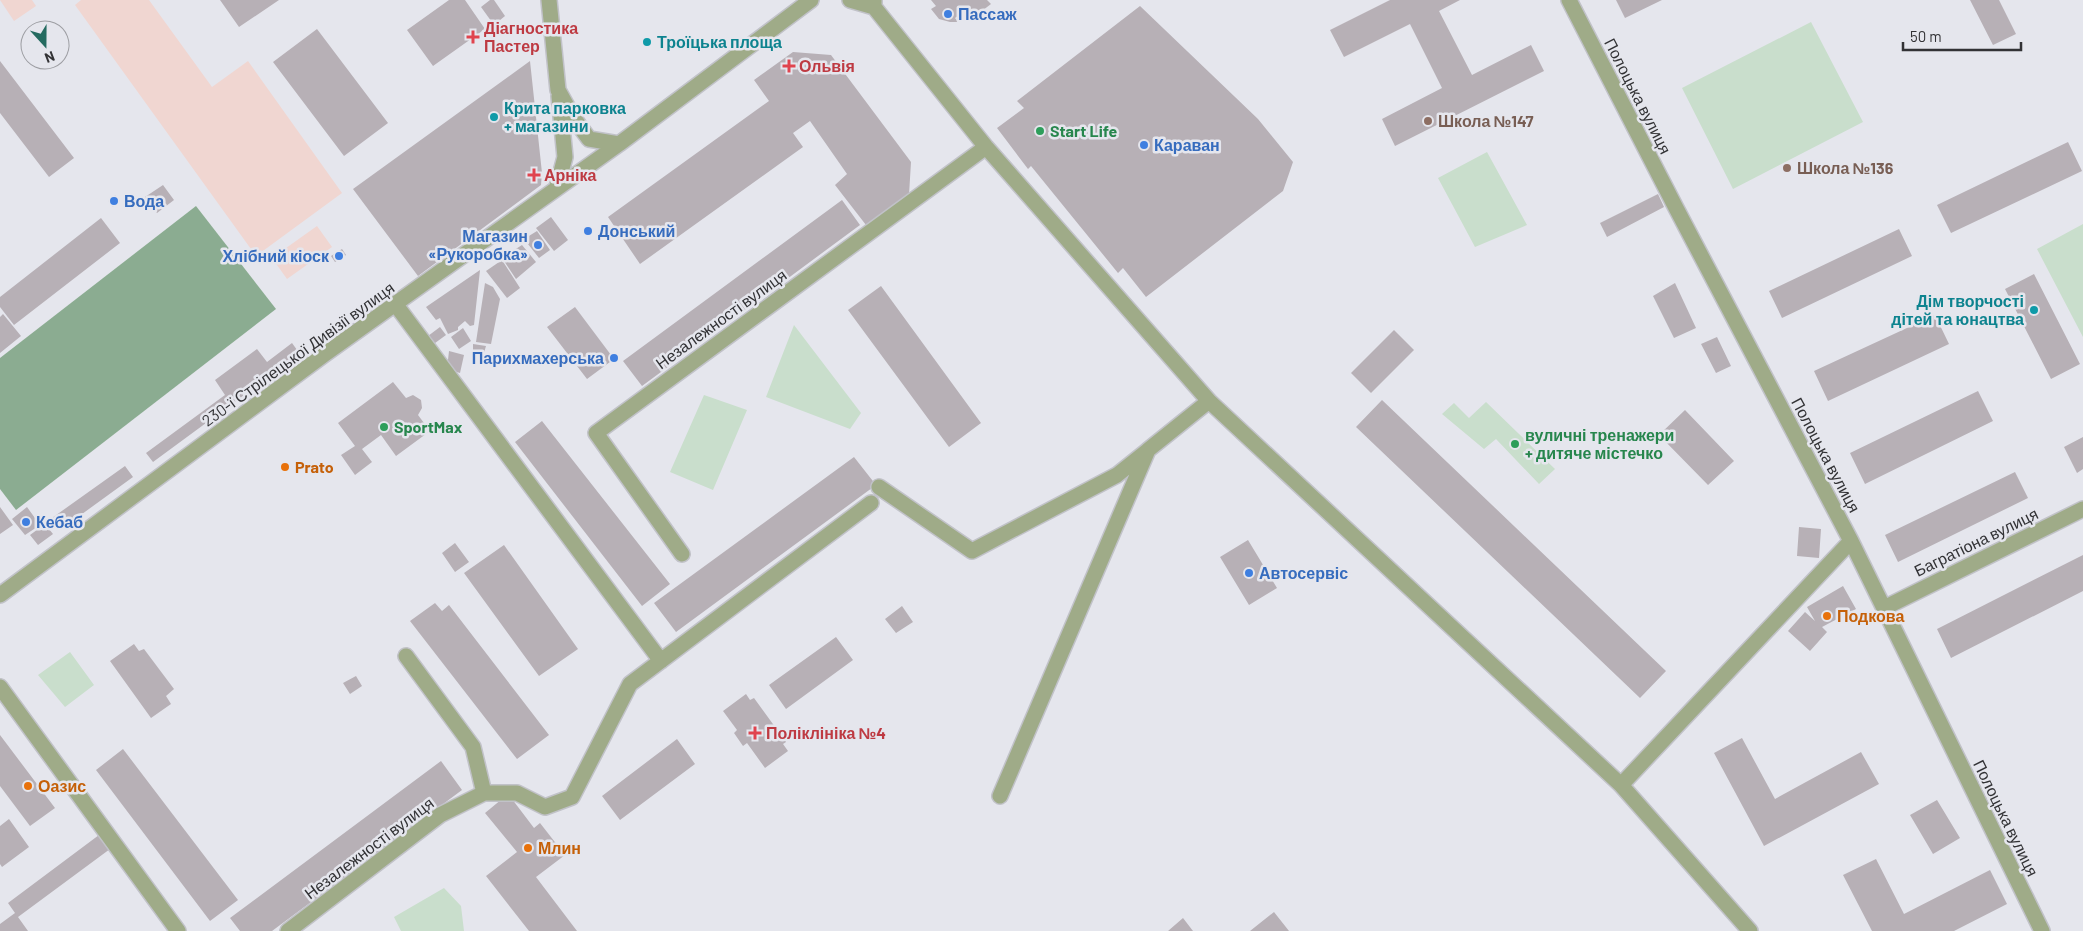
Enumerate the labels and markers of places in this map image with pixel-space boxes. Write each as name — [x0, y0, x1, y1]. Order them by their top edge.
place label: Пассаж — [958, 4, 1017, 23]
marker: Пассаж — [942, 8, 954, 20]
place label: Діагностика Пастер — [484, 18, 578, 55]
marker: Діагностика Пастер — [466, 30, 480, 44]
place label: Троїцька площа — [657, 32, 782, 51]
marker: Троїцька площа — [641, 36, 653, 48]
place label: Ольвія — [799, 56, 855, 75]
marker: Ольвія — [783, 60, 795, 72]
place label: Крита парковка + магазини — [504, 98, 626, 135]
marker: Крита парковка + магазини — [488, 111, 500, 123]
place label: Школа №147 — [1438, 111, 1534, 130]
marker: Школа №147 — [1422, 115, 1434, 127]
place label: Start Life — [1050, 121, 1117, 140]
marker: Start Life — [1034, 125, 1046, 137]
place label: Караван — [1154, 135, 1220, 154]
marker: Караван — [1138, 139, 1150, 151]
place label: Школа №136 — [1797, 158, 1894, 177]
marker: Школа №136 — [1781, 162, 1793, 174]
place label: Арніка — [544, 165, 596, 184]
marker: Арніка — [528, 169, 540, 181]
place label: Вода — [124, 191, 164, 210]
marker: Вода — [108, 195, 120, 207]
place label: Донський — [598, 221, 675, 240]
marker: Донський — [582, 225, 594, 237]
place label: Магазин «Рукоробка» — [428, 226, 528, 263]
marker: Магазин «Рукоробка» — [532, 239, 544, 251]
place label: Хлібний кіоск — [222, 246, 330, 265]
marker: Хлібний кіоск — [333, 250, 345, 262]
place label: Дім творчості дітей та юнацтва — [1891, 291, 2024, 328]
marker: Дім творчості дітей та юнацтва — [2028, 304, 2040, 316]
place label: Парихмахерська — [472, 348, 604, 367]
marker: Парихмахерська — [608, 352, 620, 364]
place label: SportMax — [394, 417, 463, 436]
marker: SportMax — [378, 421, 390, 433]
place label: вуличні тренажери + дитяче містечко — [1525, 425, 1674, 462]
marker: вуличні тренажери + дитяче містечко — [1509, 438, 1521, 450]
place label: Prato — [295, 457, 334, 476]
marker: Prato — [279, 461, 291, 473]
place label: Кебаб — [36, 512, 83, 531]
marker: Кебаб — [20, 516, 32, 528]
place label: Автосервіс — [1259, 563, 1348, 582]
marker: Автосервіс — [1243, 567, 1255, 579]
place label: Подкова — [1837, 606, 1904, 625]
marker: Подкова — [1821, 610, 1833, 622]
place label: Поліклініка №4 — [766, 723, 886, 742]
marker: Поліклініка №4 — [748, 726, 762, 740]
place label: Оазис — [38, 776, 86, 795]
marker: Оазис — [22, 780, 34, 792]
place label: Млин — [538, 838, 581, 857]
marker: Млин — [522, 842, 534, 854]

